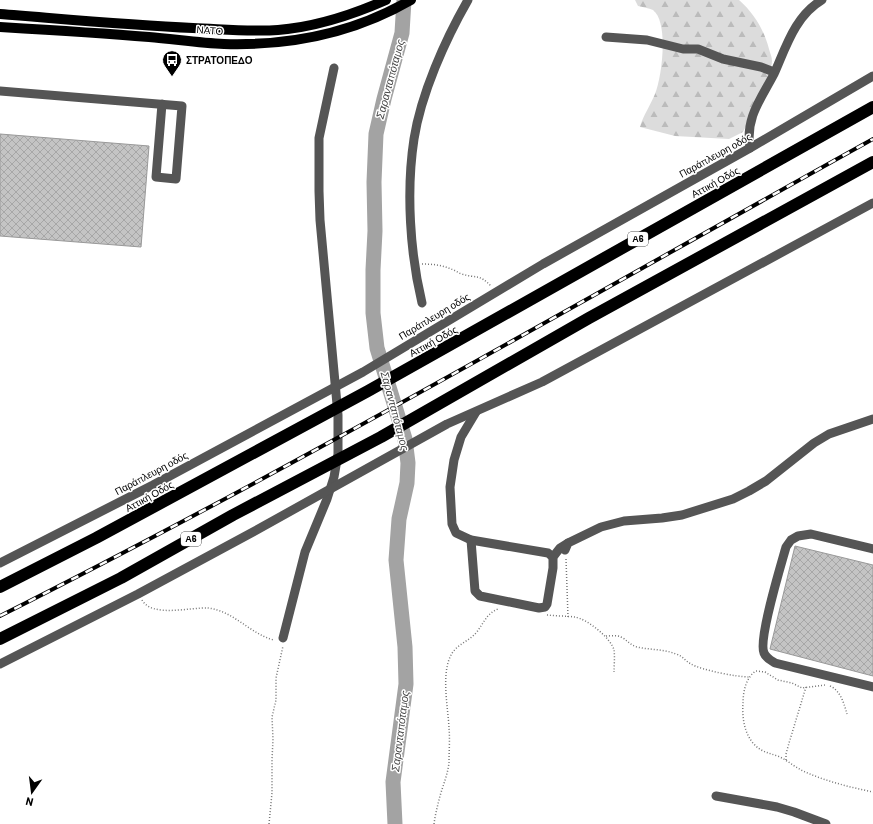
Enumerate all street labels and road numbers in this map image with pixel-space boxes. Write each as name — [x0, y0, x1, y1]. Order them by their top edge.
street label: ΝΑΤΟ — [196, 23, 224, 37]
street label: Παράπλευρη οδός — [677, 130, 753, 180]
street label: Αττική Οδός — [689, 164, 741, 200]
road number: Α6 — [628, 232, 648, 246]
street label: Παράπλευρη οδός — [396, 290, 472, 342]
street label: Αττική Οδός — [407, 323, 459, 359]
street label: Παράπλευρη οδός — [113, 449, 190, 497]
street label: Αττική Οδός — [123, 478, 175, 514]
road number: Α6 — [181, 532, 201, 546]

